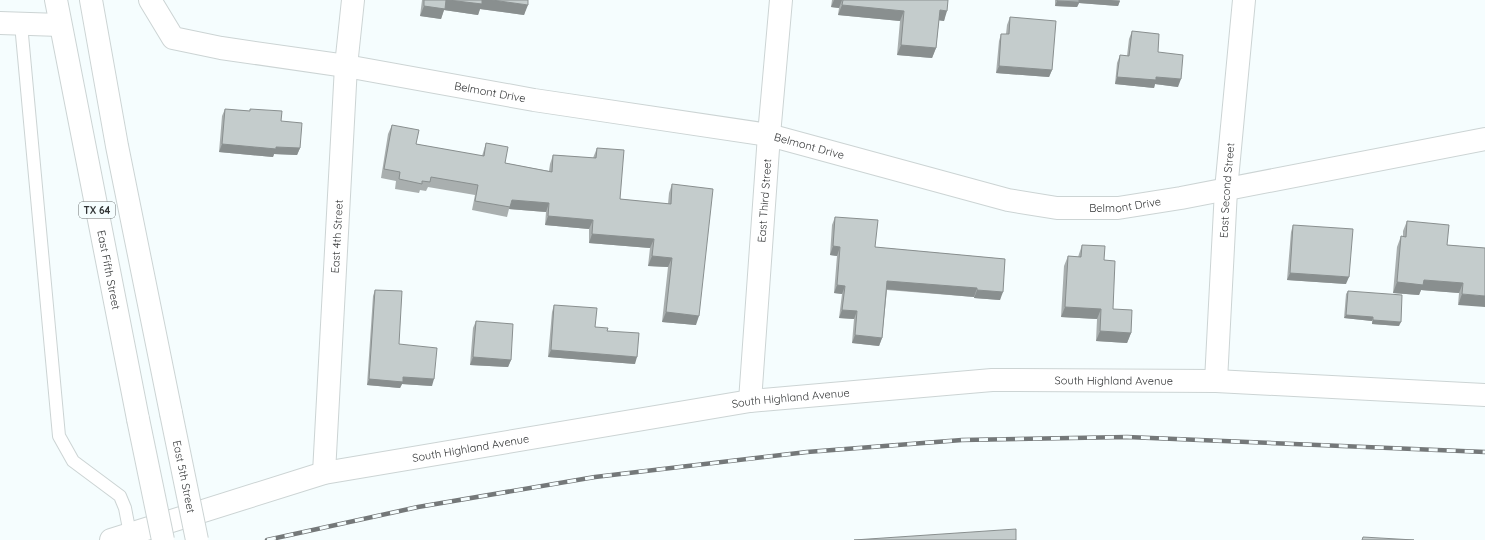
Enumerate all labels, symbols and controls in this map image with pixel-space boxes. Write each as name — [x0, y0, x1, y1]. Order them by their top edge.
street label: Belmont Drive — [453, 79, 527, 105]
street label: Belmont Drive — [772, 130, 846, 162]
street label: East Second Street — [1216, 142, 1237, 238]
street label: East Third Street — [754, 158, 774, 243]
street label: Belmont Drive — [1089, 194, 1162, 215]
street label: East 4th Street — [328, 199, 346, 274]
road number: TX 64 — [79, 202, 115, 218]
street label: East Fifth Street — [94, 229, 123, 311]
street label: South Highland Avenue — [1055, 373, 1173, 388]
street label: South Highland Avenue — [731, 385, 850, 411]
street label: South Highland Avenue — [411, 431, 530, 465]
street label: East 5th Street — [170, 439, 198, 515]

